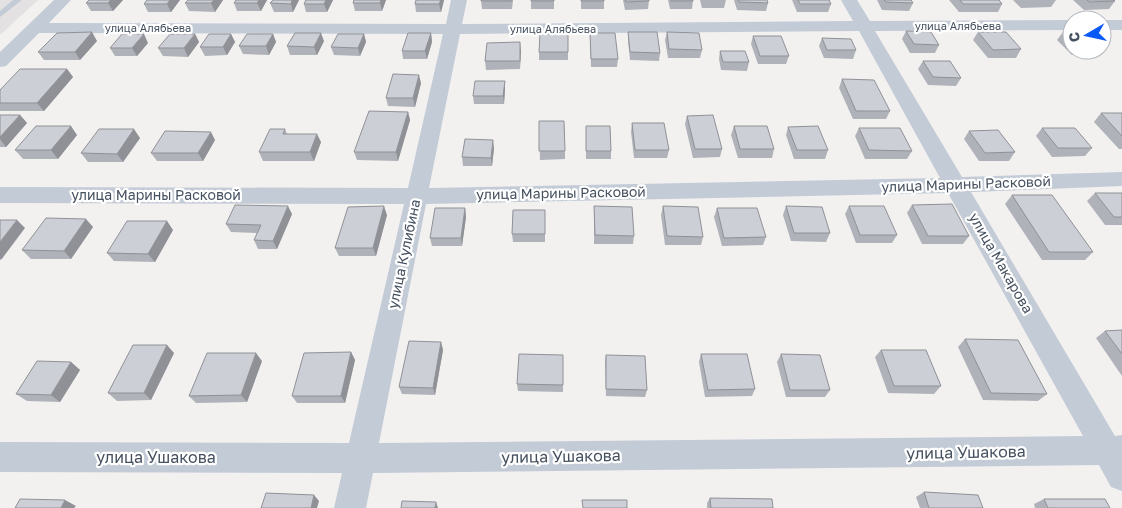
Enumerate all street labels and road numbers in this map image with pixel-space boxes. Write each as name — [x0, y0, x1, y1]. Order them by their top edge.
street label: улица Алябьева — [915, 19, 1001, 32]
street label: улица Алябьева — [105, 21, 191, 34]
street label: улица Алябьева — [510, 22, 596, 35]
street label: улица Марины Расковой — [881, 172, 1051, 195]
street label: улица Марины Расковой — [476, 183, 646, 202]
street label: улица Марины Расковой — [71, 186, 241, 203]
street label: улица Кулибина — [384, 198, 423, 310]
street label: улица Макарова — [966, 210, 1037, 316]
street label: улица Ушакова — [906, 441, 1026, 463]
street label: улица Ушакова — [501, 445, 621, 467]
street label: улица Ушакова — [96, 447, 216, 467]

